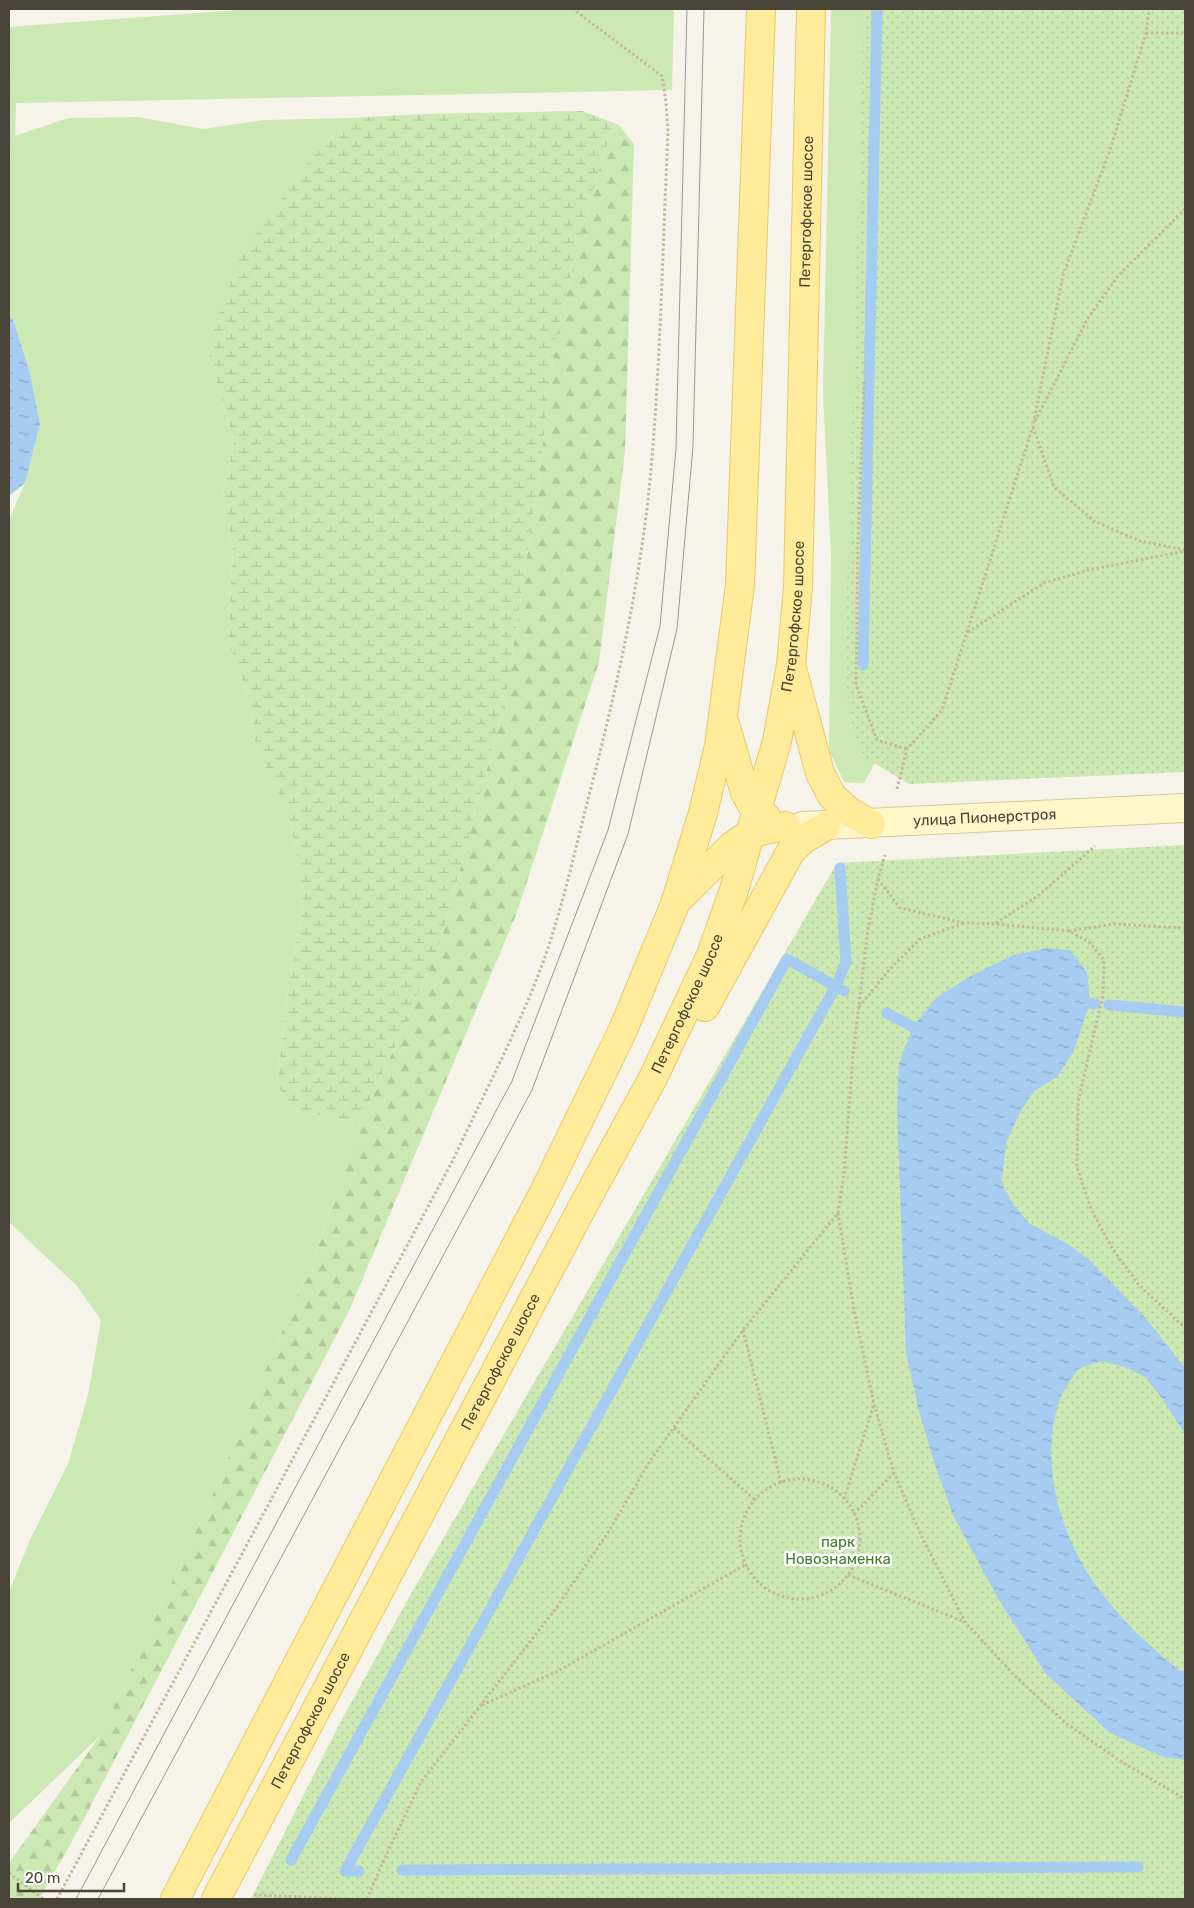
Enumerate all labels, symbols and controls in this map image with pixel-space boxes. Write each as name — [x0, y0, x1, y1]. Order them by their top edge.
street label: Петергофское шоссе — [796, 136, 817, 288]
street label: Петергофское шоссе — [777, 541, 808, 694]
street label: улица Пионерстроя — [913, 805, 1057, 830]
street label: Петергофское шоссе — [647, 931, 727, 1076]
street label: Петергофское шоссе — [457, 1290, 544, 1433]
park label: парк Новознаменка — [785, 1533, 891, 1568]
street label: Петергофское шоссе — [267, 1649, 354, 1792]
scale bar — [18, 1860, 124, 1892]
text: 20 m — [25, 1869, 60, 1887]

